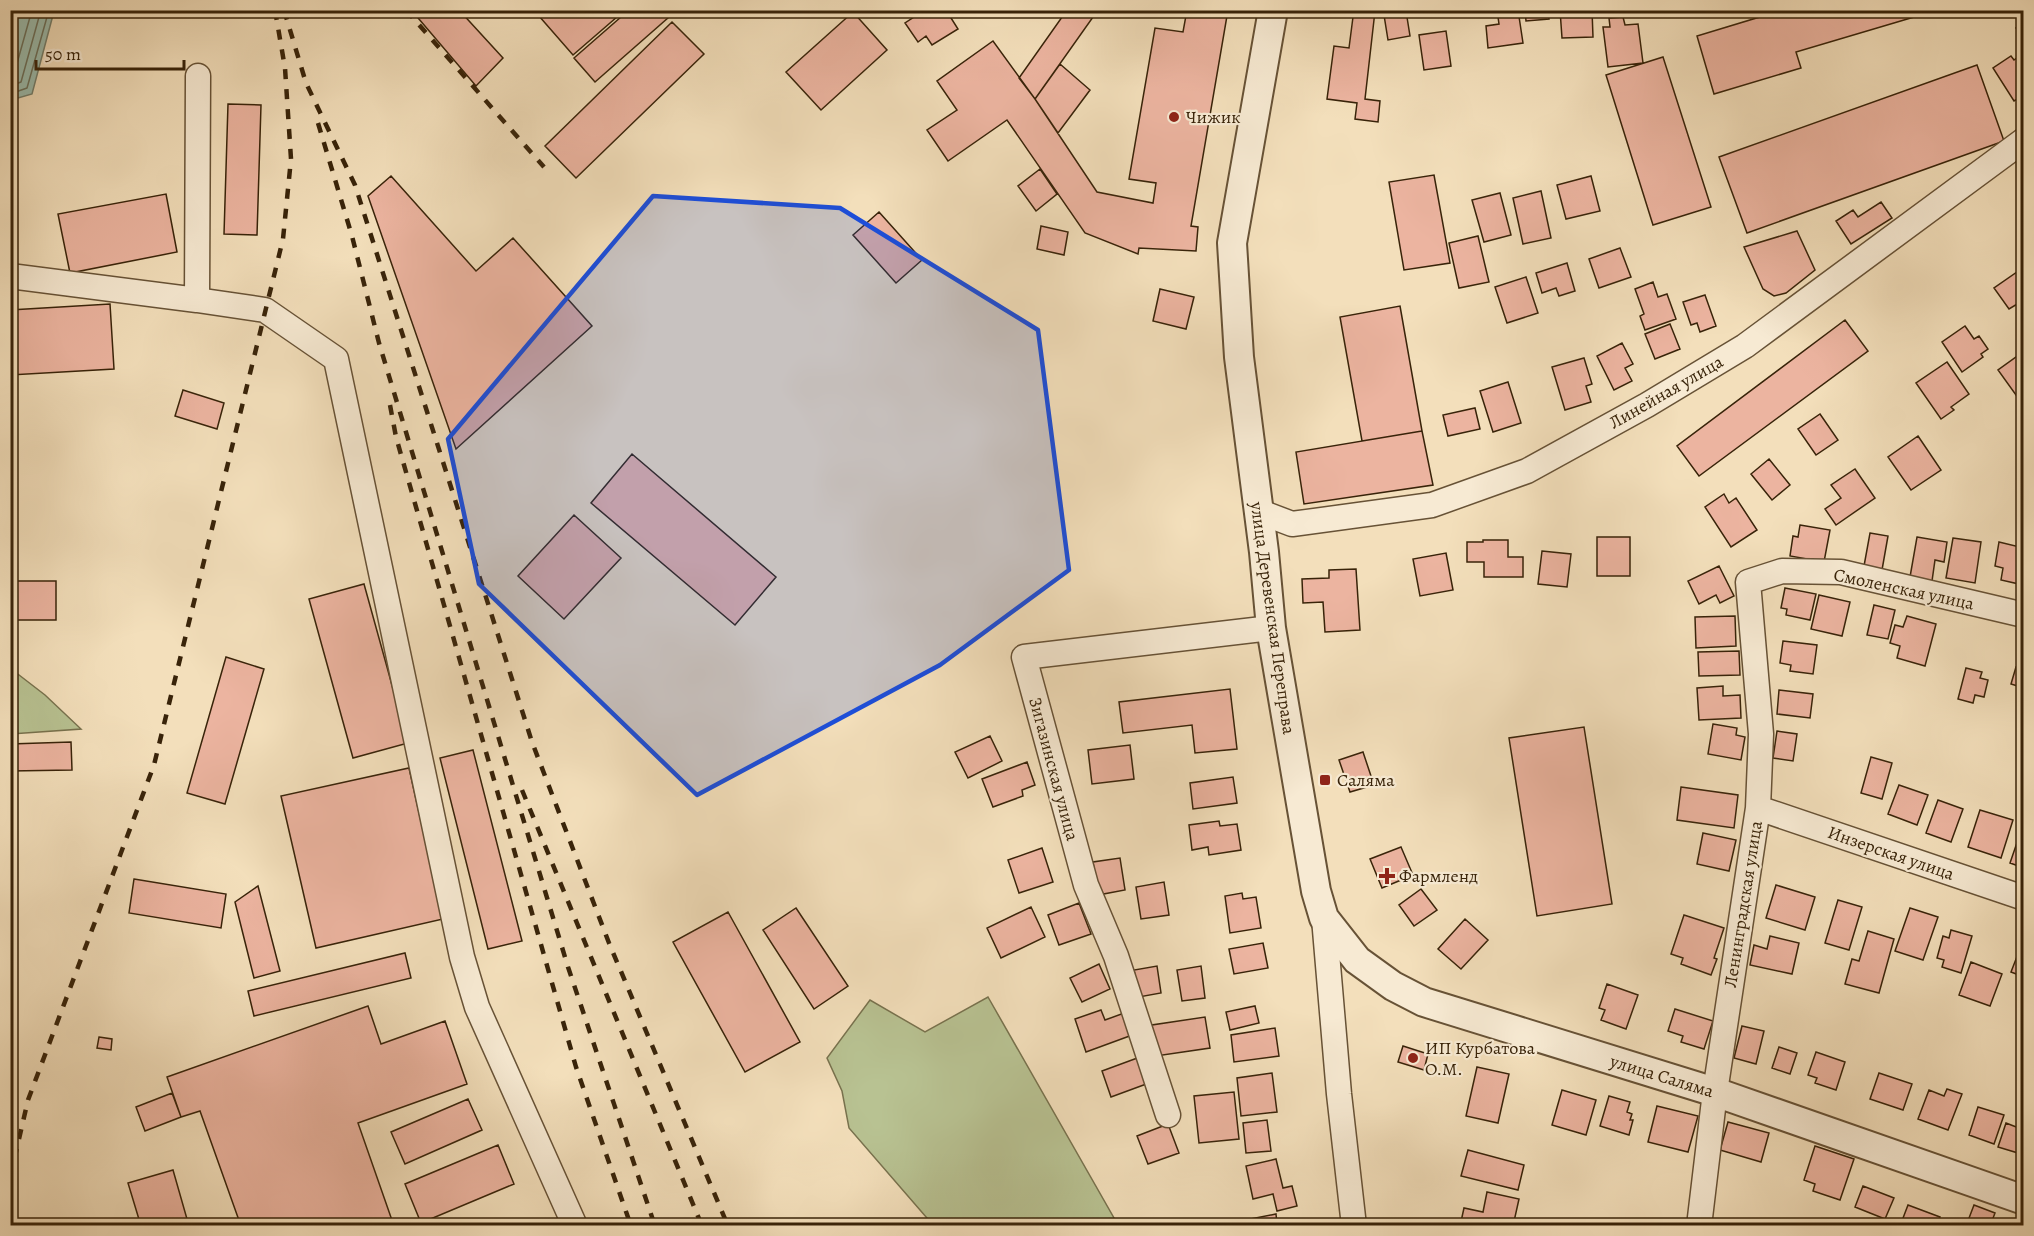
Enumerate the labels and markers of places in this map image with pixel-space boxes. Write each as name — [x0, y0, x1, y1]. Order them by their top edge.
place label: Чижик — [1186, 105, 1241, 129]
marker: Чижик — [1167, 110, 1181, 124]
place label: Саляма — [1337, 768, 1395, 792]
marker: Саляма — [1318, 773, 1332, 787]
place label: Фармленд — [1399, 864, 1478, 888]
marker: Фармленд — [1380, 869, 1394, 883]
place label: ИП Курбатова О.М. — [1425, 1036, 1536, 1081]
marker: ИП Курбатова О.М. — [1406, 1051, 1420, 1065]

